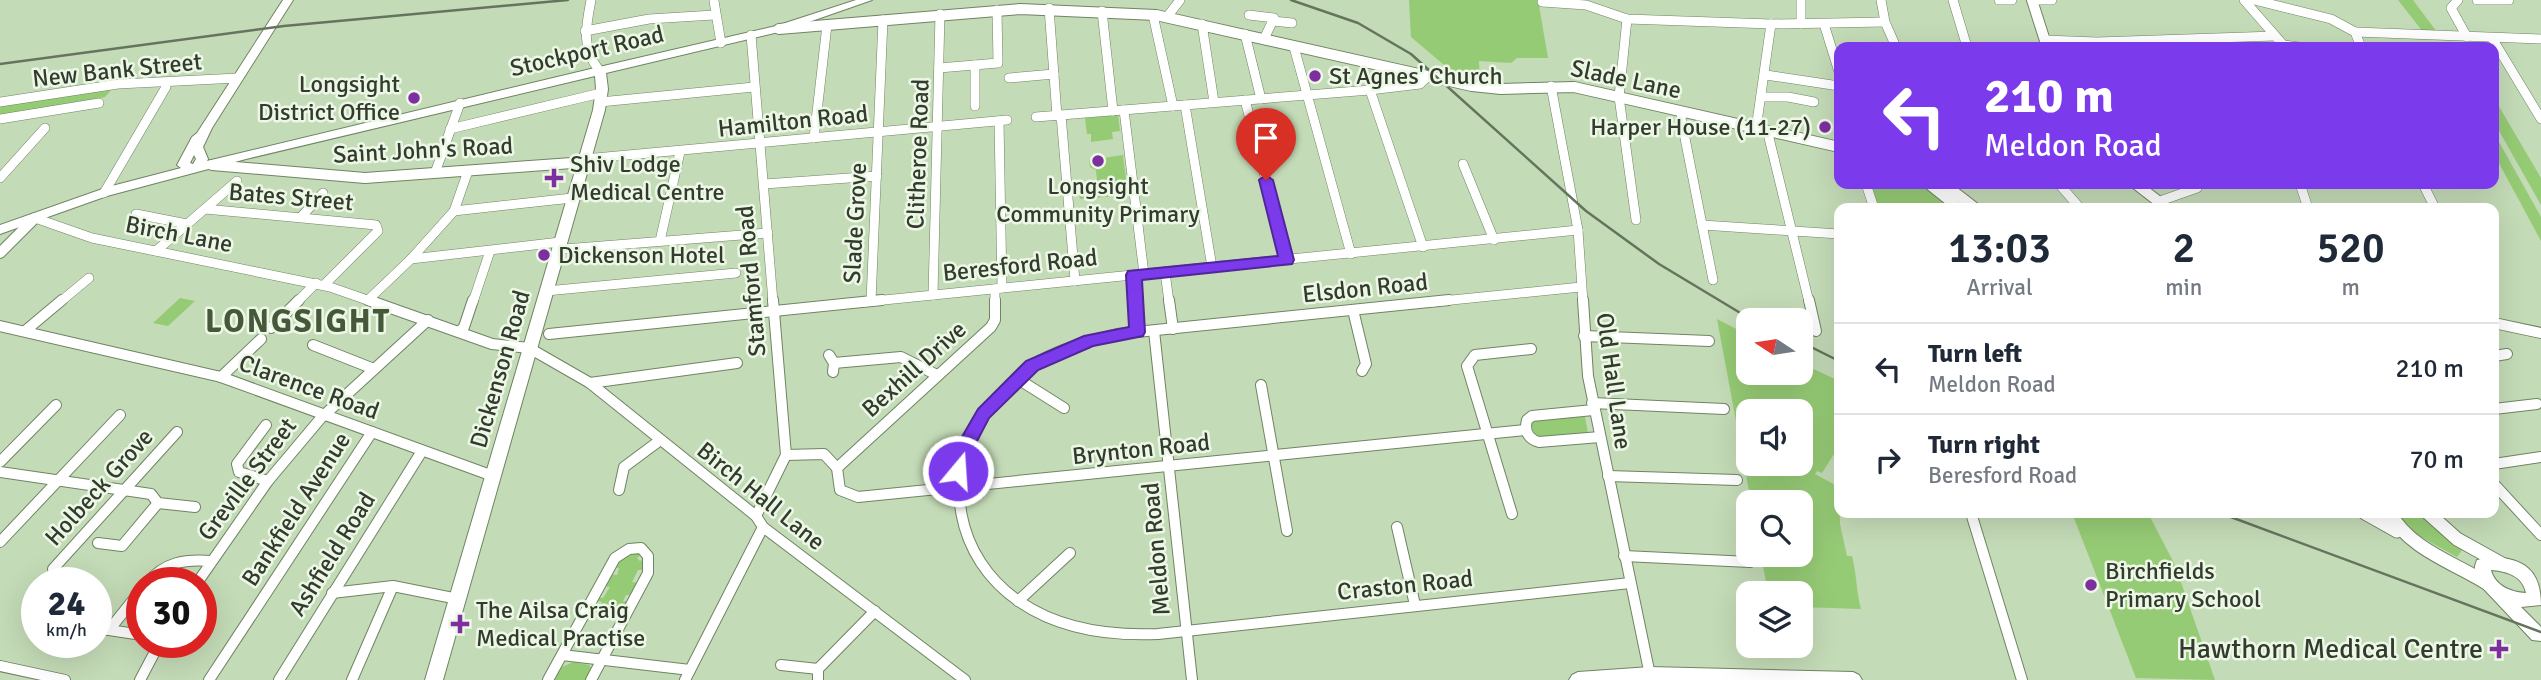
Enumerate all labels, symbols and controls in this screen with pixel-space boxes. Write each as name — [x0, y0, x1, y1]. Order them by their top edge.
street label: Stockport Road — [507, 19, 667, 83]
street label: New Bank Street — [31, 46, 203, 94]
street label: Slade Lane — [1568, 53, 1684, 105]
place label: St Agnes' Church — [1329, 61, 1502, 91]
text: 210 m — [1984, 66, 2114, 126]
marker: St Agnes' Church — [1307, 68, 1323, 84]
place label: Longsight District Office — [258, 69, 400, 127]
icon: left — [1869, 70, 1960, 161]
street label: Clitheroe Road — [900, 78, 936, 230]
marker: Longsight District Office — [406, 90, 422, 106]
street label: Hamilton Road — [716, 98, 870, 144]
pin — [1236, 108, 1296, 180]
place label: Harper House (11-27) — [1590, 112, 1811, 142]
icon: arrive — [1247, 119, 1285, 157]
marker: Harper House (11-27) — [1817, 119, 1833, 135]
text: Meldon Road — [1984, 126, 2162, 165]
street label: Saint John's Road — [332, 130, 514, 170]
place label: Shiv Lodge Medical Centre — [570, 149, 725, 207]
marker: Longsight Community Primary — [1090, 153, 1106, 169]
street label: Slade Grove — [837, 162, 873, 284]
marker: Shiv Lodge Medical Centre — [544, 168, 564, 188]
place label: Longsight Community Primary — [996, 171, 1200, 229]
street label: Bates Street — [227, 177, 355, 217]
street label: Stamford Road — [729, 204, 773, 358]
street label: Birch Lane — [123, 209, 235, 259]
text: 13:03 — [1948, 223, 2051, 274]
text: 2 — [2172, 223, 2195, 274]
text: 520 — [2317, 223, 2385, 274]
place label: Dickenson Hotel — [558, 240, 725, 270]
street label: Beresford Road — [941, 242, 1099, 288]
marker: Dickenson Hotel — [536, 247, 552, 263]
street label: Elsdon Road — [1301, 266, 1429, 310]
text: Arrival — [1966, 273, 2033, 302]
text: min — [2165, 273, 2202, 302]
text: m — [2341, 273, 2360, 302]
street label: Dickenson Road — [463, 287, 537, 451]
district label: LONGSIGHT — [205, 302, 391, 341]
north arrow — [1736, 308, 1813, 385]
map controls — [1736, 308, 1813, 658]
street label: Old Hall Lane — [1590, 311, 1638, 451]
street label: Bexhill Drive — [856, 314, 972, 424]
text: Turn left — [1928, 338, 2022, 370]
street label: Clarence Road — [235, 348, 383, 426]
icon: left — [1869, 350, 1907, 388]
text: 210 m — [2395, 353, 2464, 385]
text: Meldon Road — [1928, 370, 2056, 399]
button: sound — [1736, 399, 1813, 476]
street label: Greville Street — [191, 412, 303, 546]
street label: Holbeck Grove — [38, 422, 160, 552]
street label: Bankfield Avenue — [235, 426, 357, 592]
street label: Brynton Road — [1071, 427, 1211, 471]
text: Turn right — [1928, 429, 2040, 461]
position arrow — [921, 434, 995, 508]
street label: Birch Hall Lane — [691, 435, 831, 557]
icon: right — [1869, 441, 1907, 479]
text: 70 m — [2409, 444, 2464, 476]
text: Beresford Road — [1928, 461, 2077, 490]
street label: Meldon Road — [1135, 481, 1177, 617]
street label: Ashfield Road — [282, 486, 382, 622]
button: search — [1736, 490, 1813, 567]
place label: Birchfields Primary School — [2105, 556, 2261, 614]
street label: Craston Road — [1336, 563, 1474, 607]
speed limit sign: 30 — [126, 567, 217, 658]
marker: Birchfields Primary School — [2083, 577, 2099, 593]
button: layers — [1736, 581, 1813, 658]
text: 24 — [48, 582, 85, 625]
place label: The Ailsa Craig Medical Practise — [476, 595, 645, 653]
marker: The Ailsa Craig Medical Practise — [450, 614, 470, 634]
text: km/h — [46, 619, 87, 641]
place label: Hawthorn Medical Centre — [2178, 632, 2483, 666]
marker: Hawthorn Medical Centre — [2489, 639, 2509, 659]

